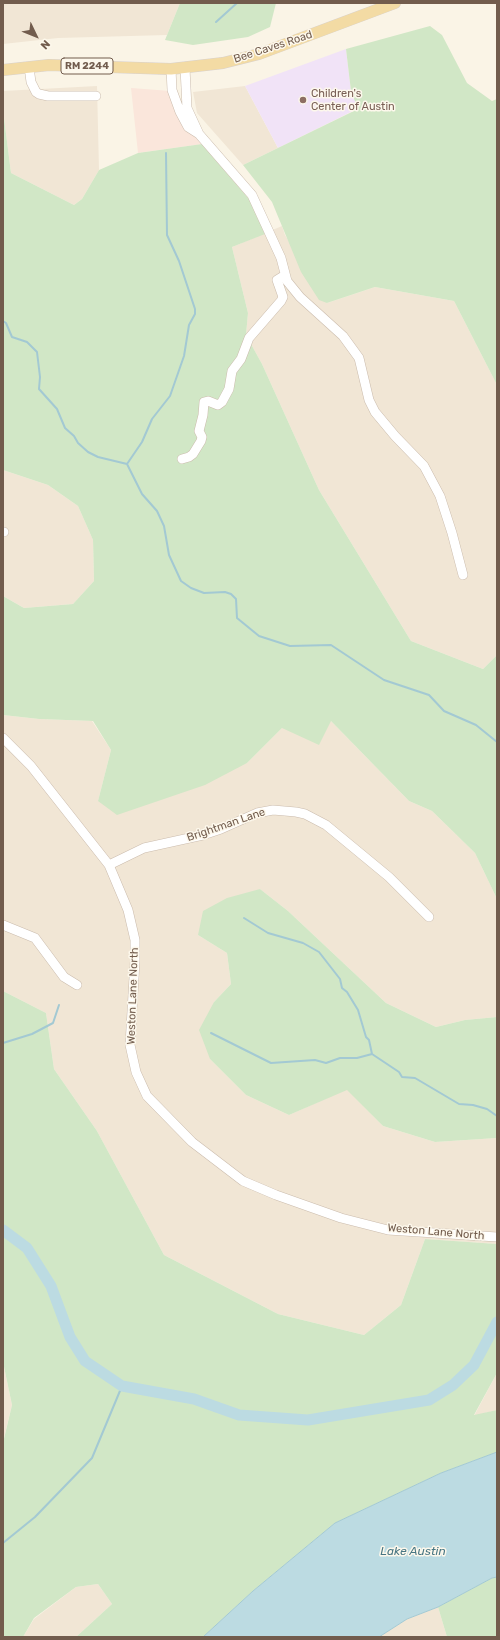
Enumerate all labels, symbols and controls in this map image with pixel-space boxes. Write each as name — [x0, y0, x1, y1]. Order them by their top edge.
north arrow — [16, 16, 56, 56]
street label: Bee Caves Road — [232, 28, 314, 66]
text: N — [38, 37, 53, 52]
road number: RM 2244 — [61, 58, 113, 74]
place label: Children's Center of Austin — [311, 87, 395, 113]
marker: Children's Center of Austin — [298, 95, 308, 105]
street label: Brightman Lane — [185, 805, 267, 845]
street label: Weston Lane North — [125, 947, 141, 1045]
street label: Weston Lane North — [387, 1221, 485, 1243]
water label: Lake Austin — [380, 1545, 446, 1559]

